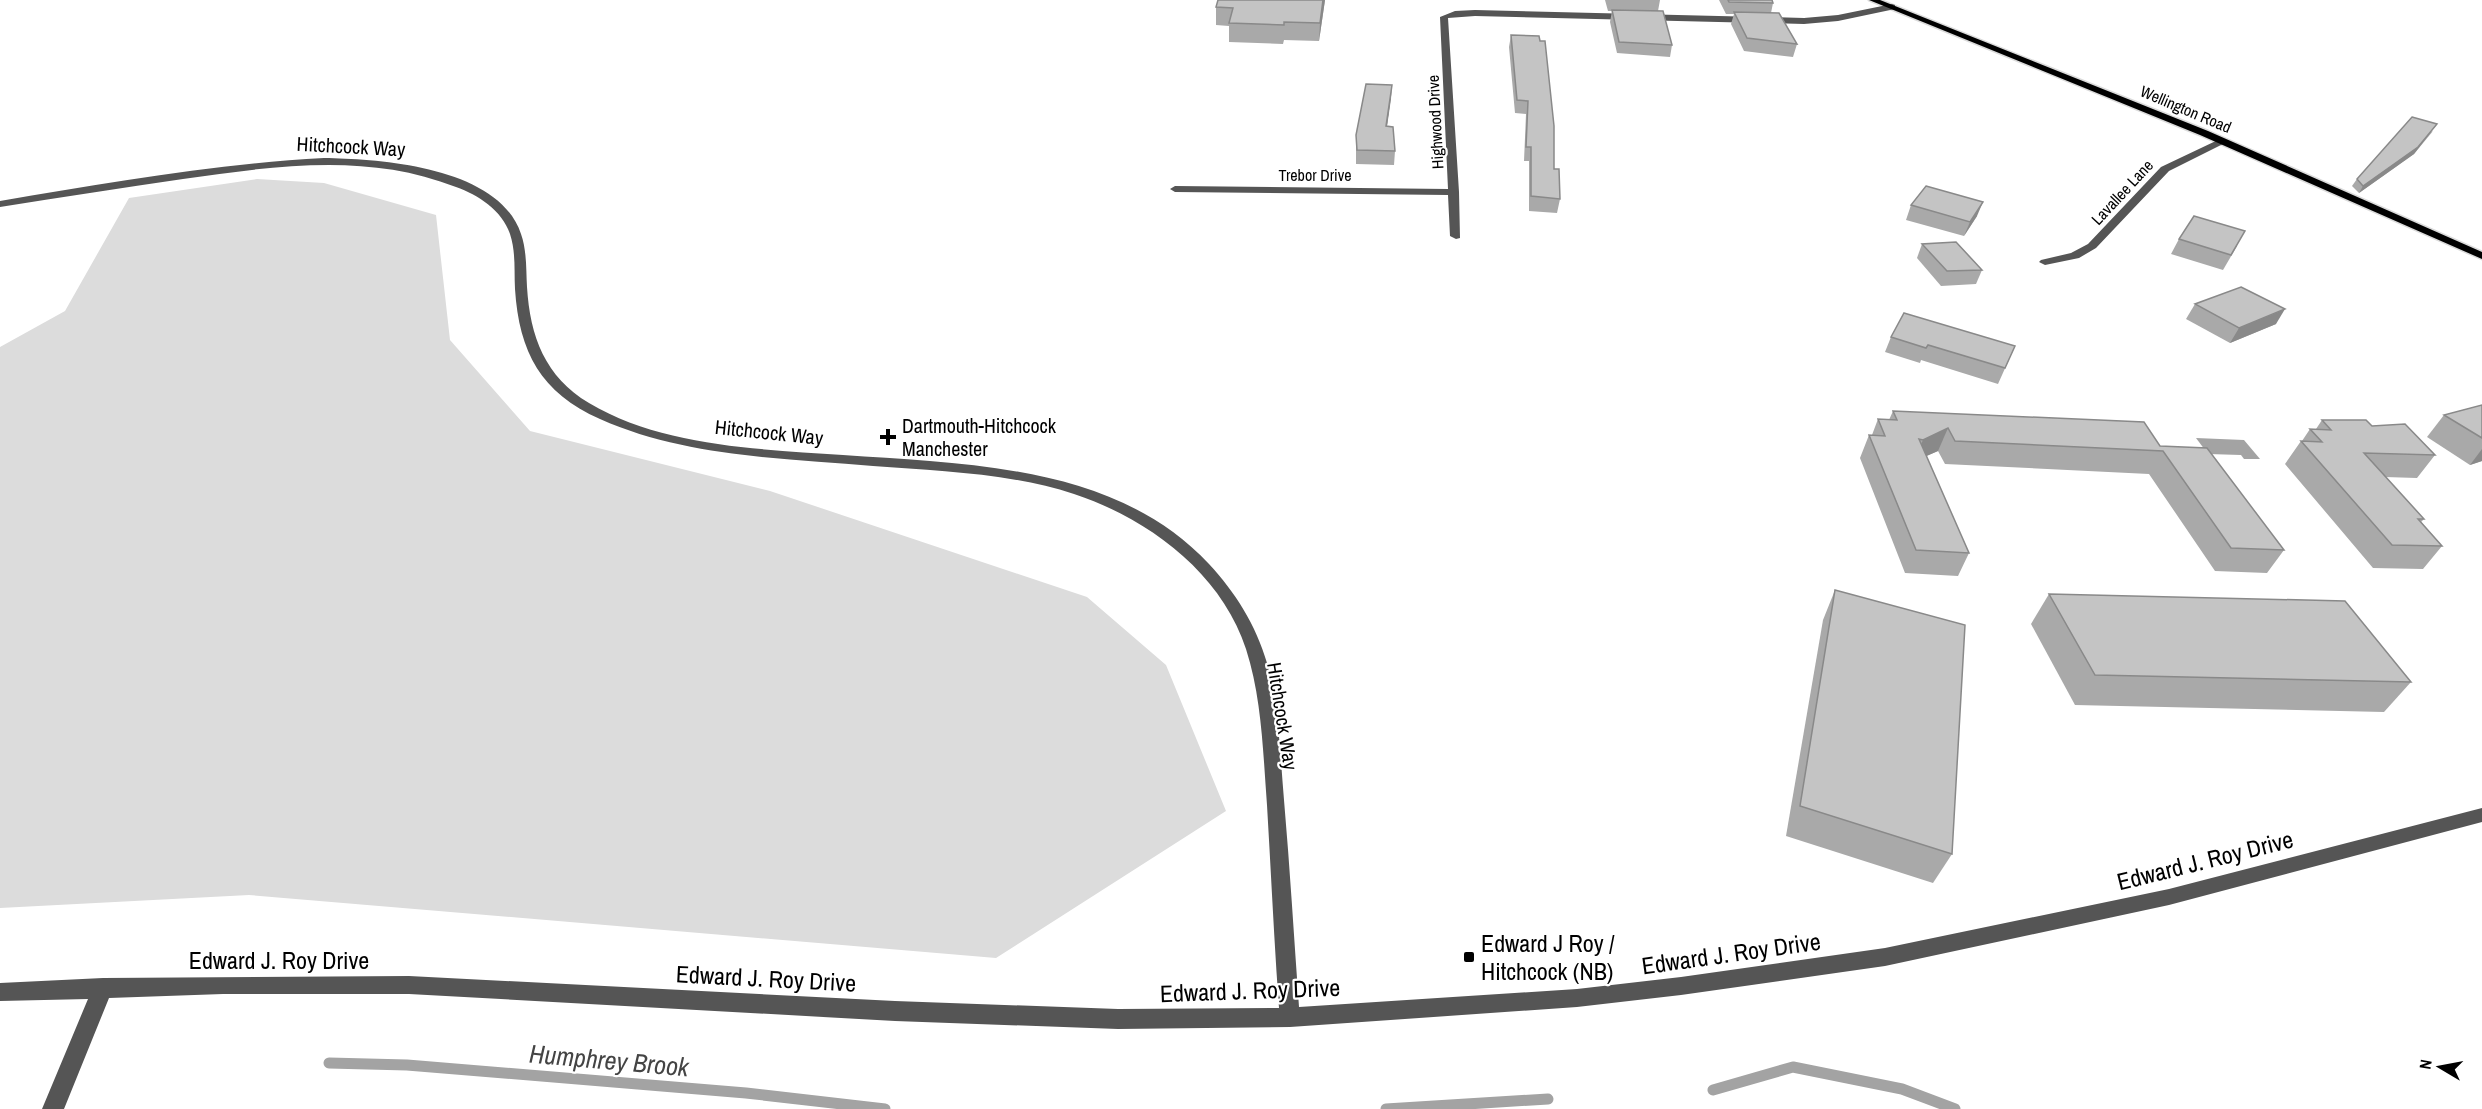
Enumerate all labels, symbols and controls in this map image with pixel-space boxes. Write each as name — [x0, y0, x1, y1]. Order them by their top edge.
street label: Highwood Drive — [1422, 74, 1448, 170]
street label: Wellington Road — [2137, 80, 2235, 138]
street label: Hitchcock Way — [296, 130, 407, 162]
street label: Lavallee Lane — [2086, 155, 2158, 229]
street label: Trebor Drive — [1278, 164, 1352, 186]
place label: Dartmouth-Hitchcock Manchester — [902, 412, 1057, 462]
street label: Hitchcock Way — [714, 413, 825, 451]
marker: Dartmouth-Hitchcock Manchester — [879, 428, 897, 446]
street label: Hitchcock Way — [1261, 660, 1305, 773]
street label: Edward J. Roy Drive — [2114, 823, 2296, 897]
street label: Edward J. Roy Drive — [1639, 925, 1823, 981]
place label: Edward J Roy / Hitchcock (NB) — [1481, 927, 1615, 987]
street label: Edward J. Roy Drive — [189, 944, 369, 976]
marker: Edward J Roy / Hitchcock (NB) — [1462, 950, 1476, 964]
street label: Edward J. Roy Drive — [675, 957, 857, 999]
street label: Edward J. Roy Drive — [1159, 971, 1341, 1009]
water label: Humphrey Brook — [528, 1036, 692, 1085]
north arrow — [2410, 1037, 2470, 1097]
text: N — [2414, 1058, 2437, 1071]

